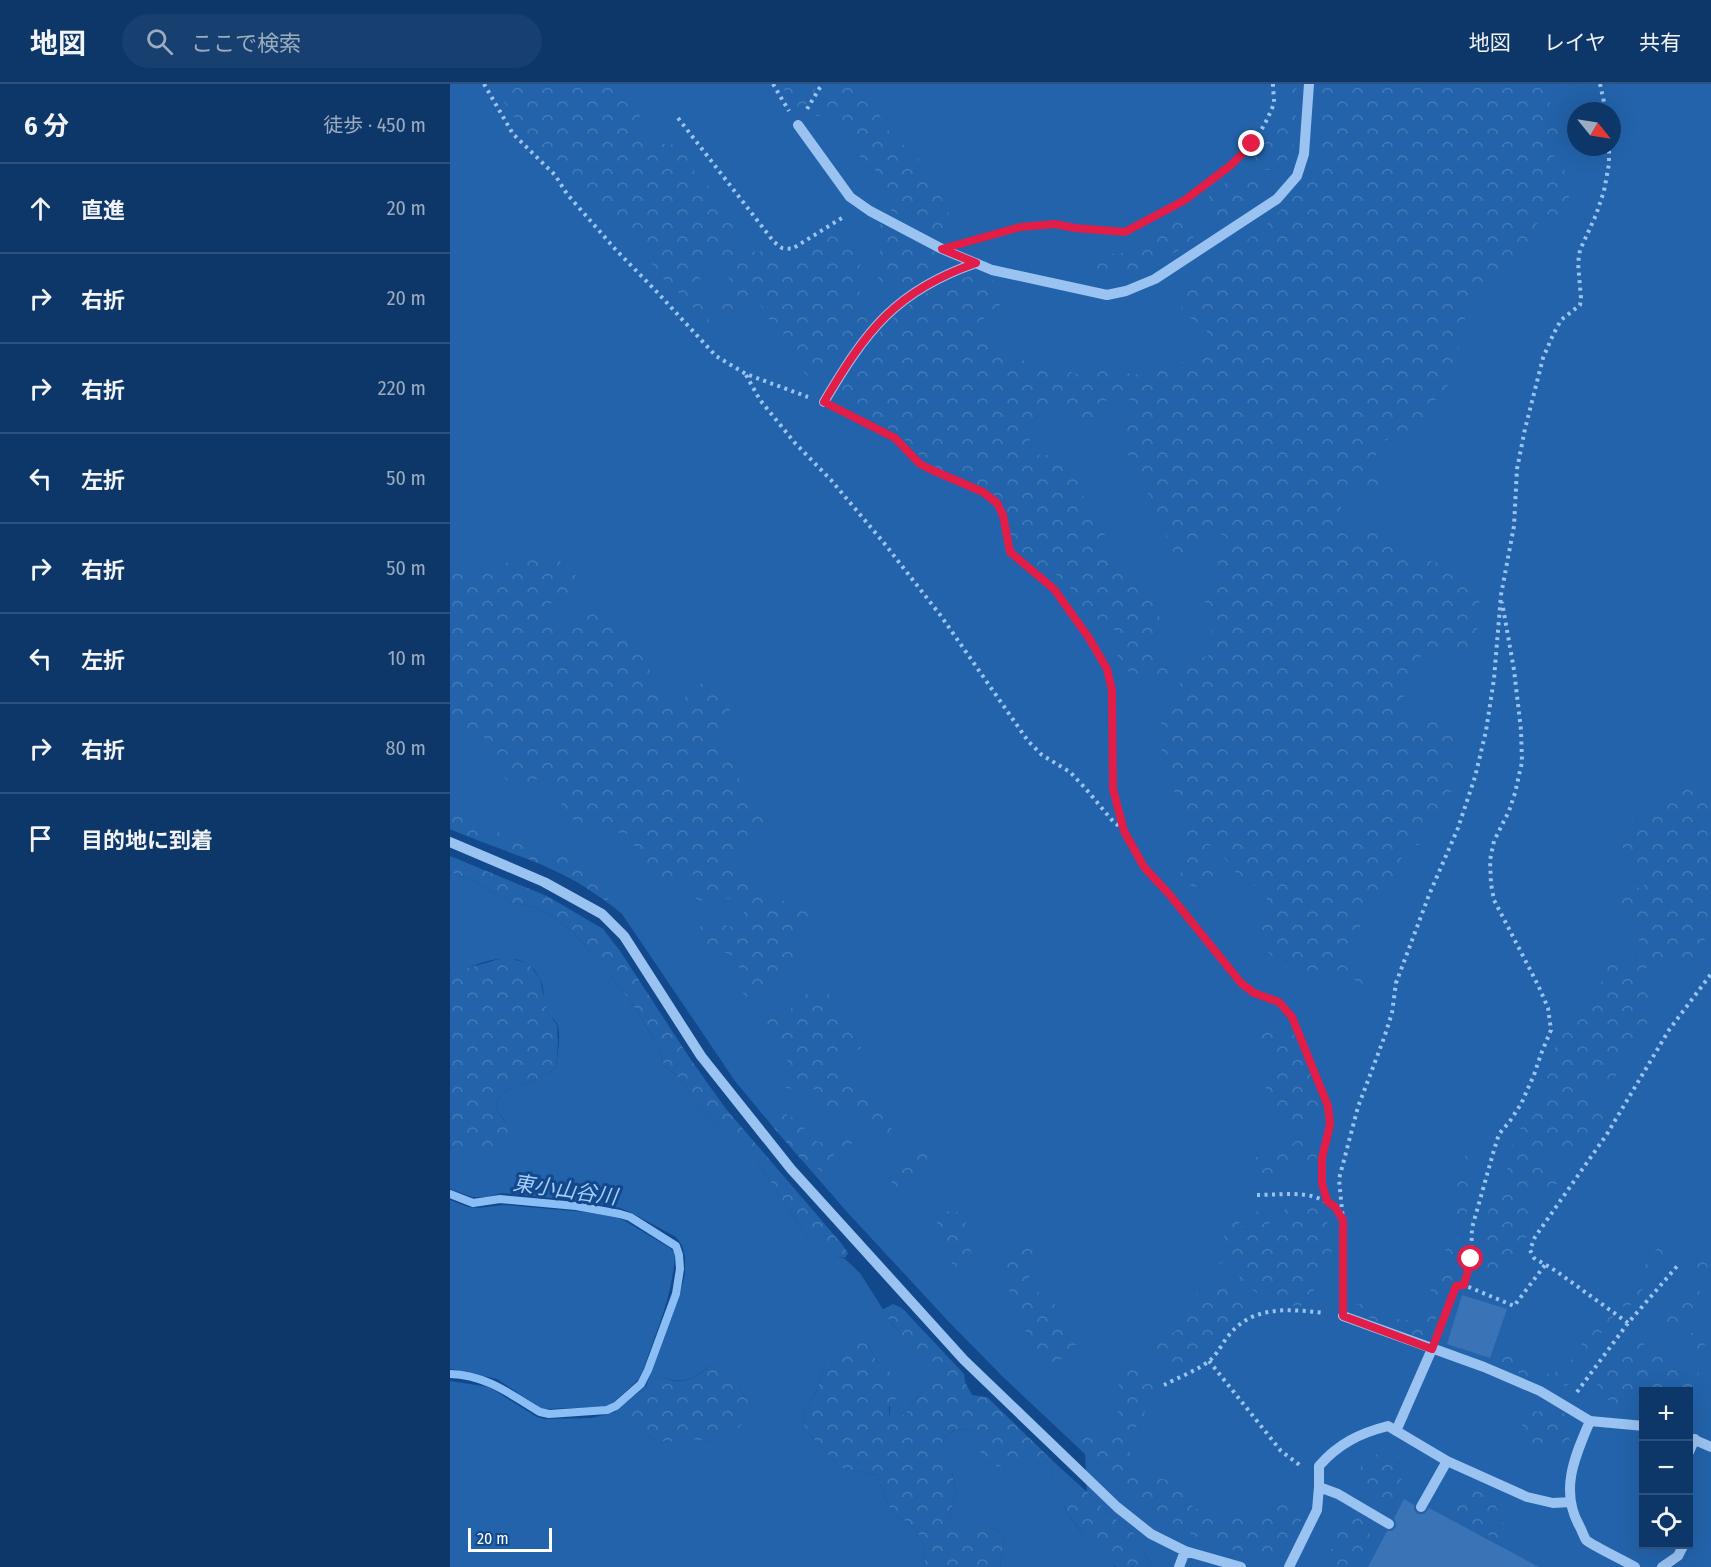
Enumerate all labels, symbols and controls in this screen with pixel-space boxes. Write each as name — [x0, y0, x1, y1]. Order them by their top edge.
search box — [122, 14, 542, 68]
icon: search — [143, 25, 176, 58]
text: 地図 — [30, 27, 86, 60]
text: ここで検索 — [191, 30, 301, 57]
text: 地図 — [1469, 30, 1511, 56]
text: レイヤ — [1544, 30, 1606, 56]
text: 共有 — [1639, 30, 1681, 56]
north arrow — [1567, 102, 1621, 156]
text: 6 分 — [24, 111, 69, 142]
text: 徒歩 · 450 m — [323, 113, 426, 137]
route end — [1238, 130, 1264, 156]
icon: ahead — [24, 192, 57, 225]
text: 20 m — [387, 196, 426, 220]
text: 直進 — [81, 197, 125, 224]
icon: right — [24, 282, 57, 315]
text: 20 m — [387, 286, 426, 310]
text: 右折 — [81, 287, 125, 314]
icon: right — [24, 372, 57, 405]
text: 220 m — [378, 376, 426, 400]
text: 右折 — [81, 377, 125, 404]
icon: left — [24, 462, 57, 495]
text: 50 m — [386, 466, 426, 490]
text: 左折 — [81, 467, 125, 494]
icon: right — [24, 552, 57, 585]
text: 50 m — [386, 556, 426, 580]
text: 右折 — [81, 557, 125, 584]
icon: left — [24, 642, 57, 675]
text: 10 m — [388, 646, 426, 670]
text: 左折 — [81, 647, 125, 674]
icon: right — [24, 732, 57, 765]
text: 80 m — [386, 736, 426, 760]
text: 右折 — [81, 737, 125, 764]
icon: arrive — [24, 822, 57, 855]
text: 目的地に到着 — [81, 827, 213, 854]
water label: 東小山谷川 — [511, 1170, 621, 1210]
route start — [1457, 1245, 1483, 1271]
map controls — [1639, 1387, 1693, 1549]
button: + — [1639, 1387, 1693, 1441]
button: − — [1639, 1441, 1693, 1495]
button: locate — [1639, 1495, 1693, 1549]
scale bar — [468, 1525, 552, 1552]
text: 20 m — [477, 1529, 508, 1548]

